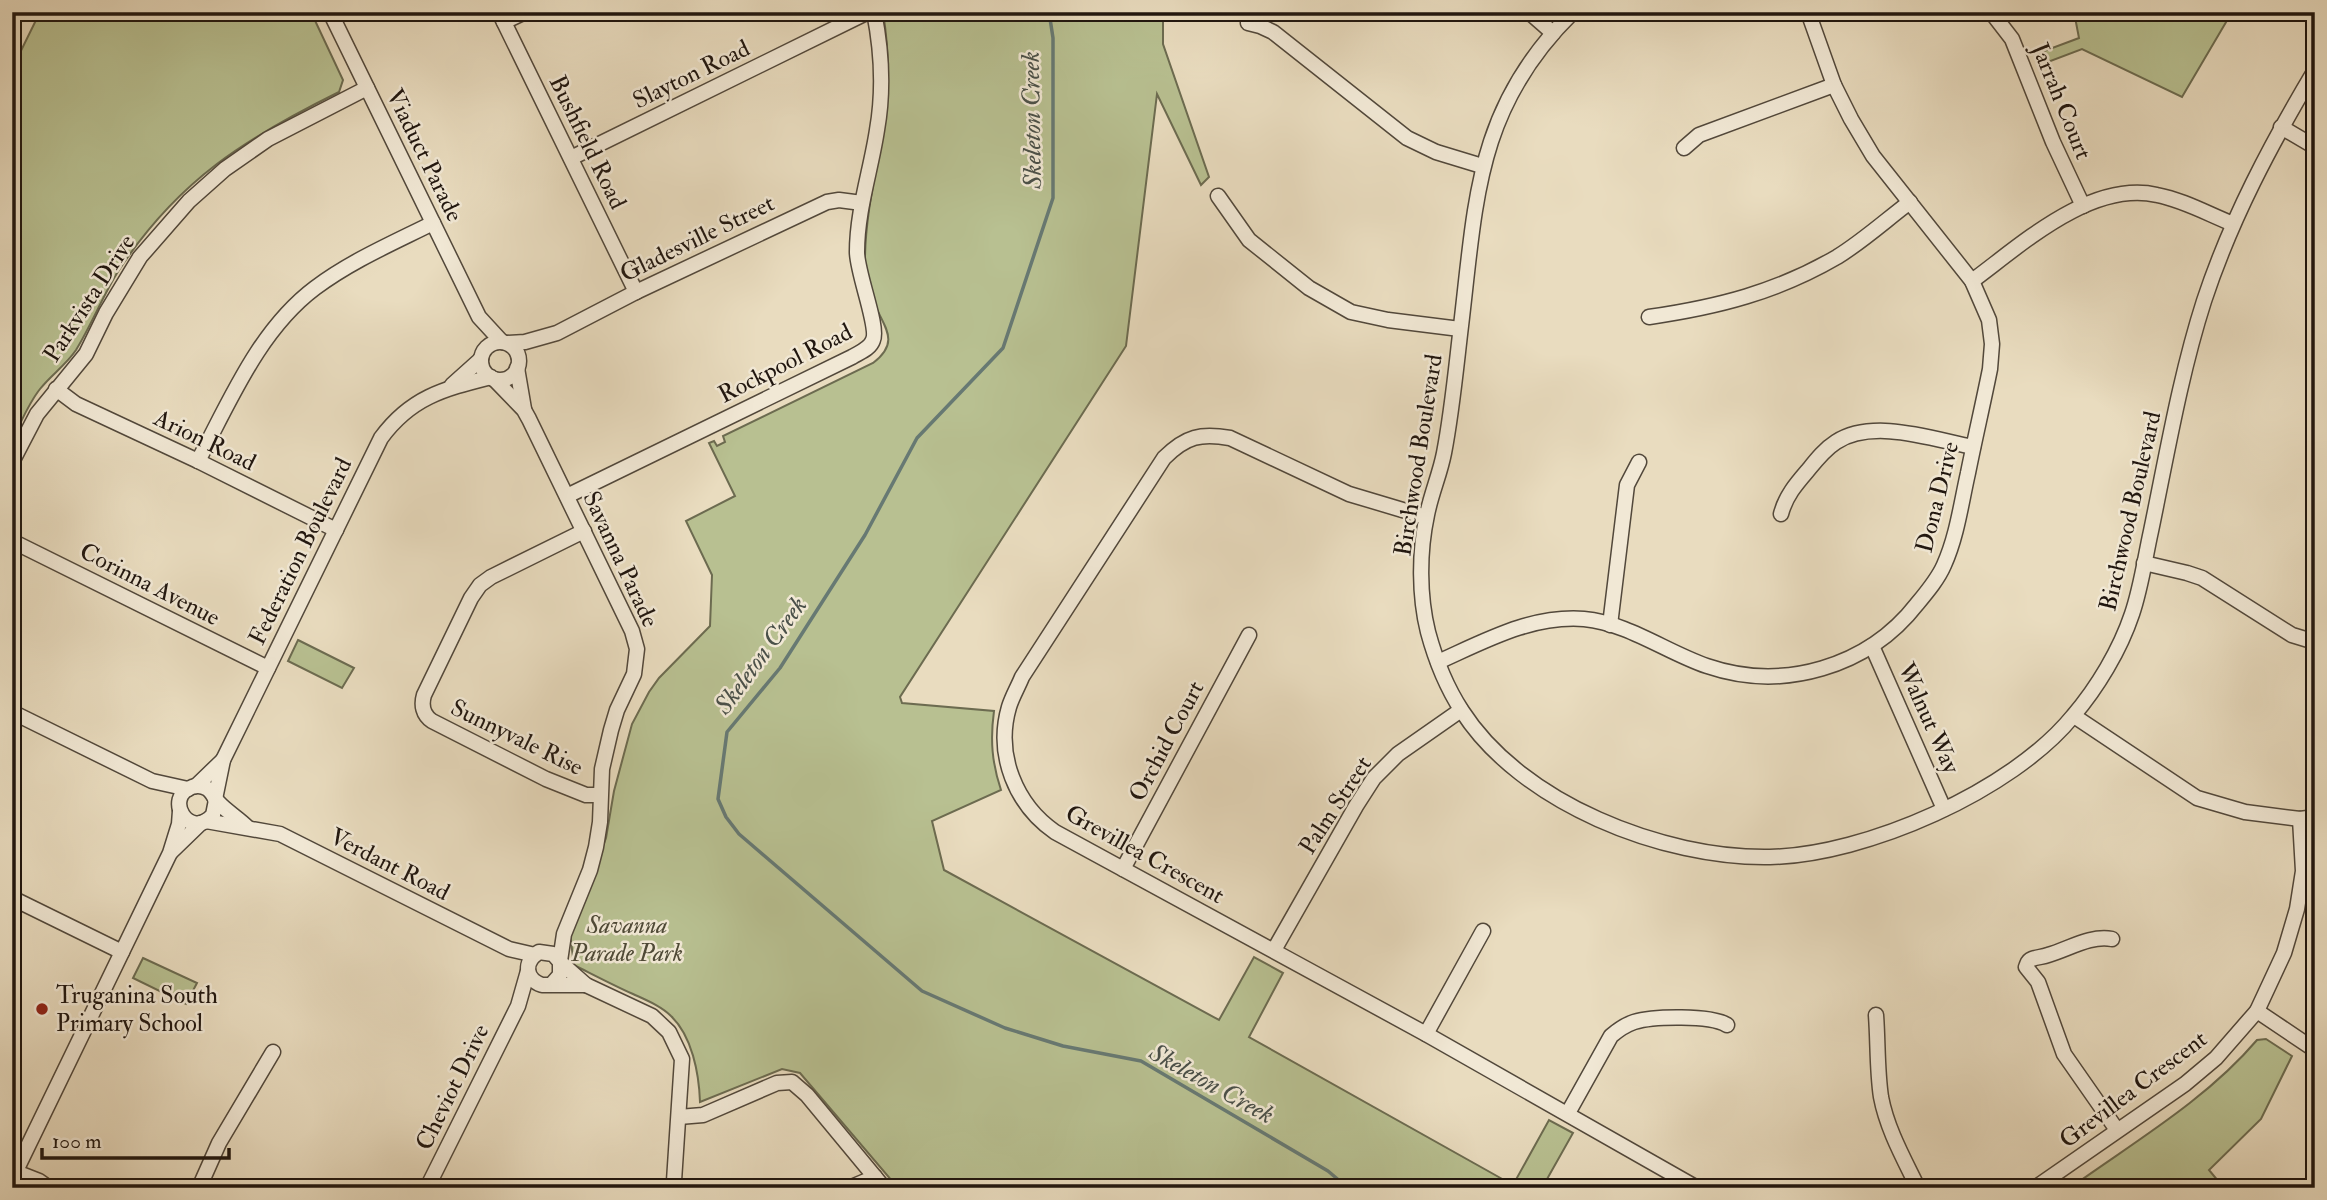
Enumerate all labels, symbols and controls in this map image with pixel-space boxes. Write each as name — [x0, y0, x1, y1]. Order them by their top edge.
street label: Slayton Road — [628, 33, 755, 116]
street label: Jarrah Court — [2024, 38, 2099, 164]
water label: Skeleton Creek — [1015, 51, 1049, 190]
street label: Bushfield Road — [542, 70, 633, 214]
street label: Viaduct Parade — [379, 84, 470, 227]
street label: Gladesville Street — [615, 188, 780, 289]
street label: Parkvista Drive — [37, 228, 142, 368]
street label: Rockpool Road — [713, 316, 857, 410]
street label: Birchwood Boulevard — [1387, 352, 1450, 558]
street label: Arion Road — [148, 402, 261, 478]
street label: Birchwood Boulevard — [2092, 408, 2169, 614]
street label: Dona Drive — [1909, 438, 1966, 556]
street label: Federation Boulevard — [242, 452, 359, 650]
street label: Savanna Parade — [576, 486, 666, 632]
street label: Corinna Avenue — [74, 536, 225, 633]
water label: Skeleton Creek — [707, 591, 814, 721]
street label: Walnut Way — [1890, 657, 1967, 779]
street label: Orchid Court — [1122, 675, 1211, 807]
street label: Sunnyvale Rise — [445, 692, 588, 783]
street label: Palm Street — [1292, 750, 1379, 860]
street label: Grevillea Crescent — [1060, 798, 1230, 911]
street label: Verdant Road — [324, 821, 455, 908]
park label: Savanna Parade Park — [570, 910, 683, 969]
place label: Truganina South Primary School — [56, 980, 218, 1039]
marker: Truganina South Primary School — [34, 1001, 50, 1017]
street label: Cheviot Drive — [409, 1019, 496, 1155]
street label: Grevillea Crescent — [2053, 1024, 2214, 1155]
water label: Skeleton Creek — [1143, 1036, 1279, 1131]
scale bar — [42, 1116, 229, 1160]
text: 100 m — [52, 1128, 102, 1155]

